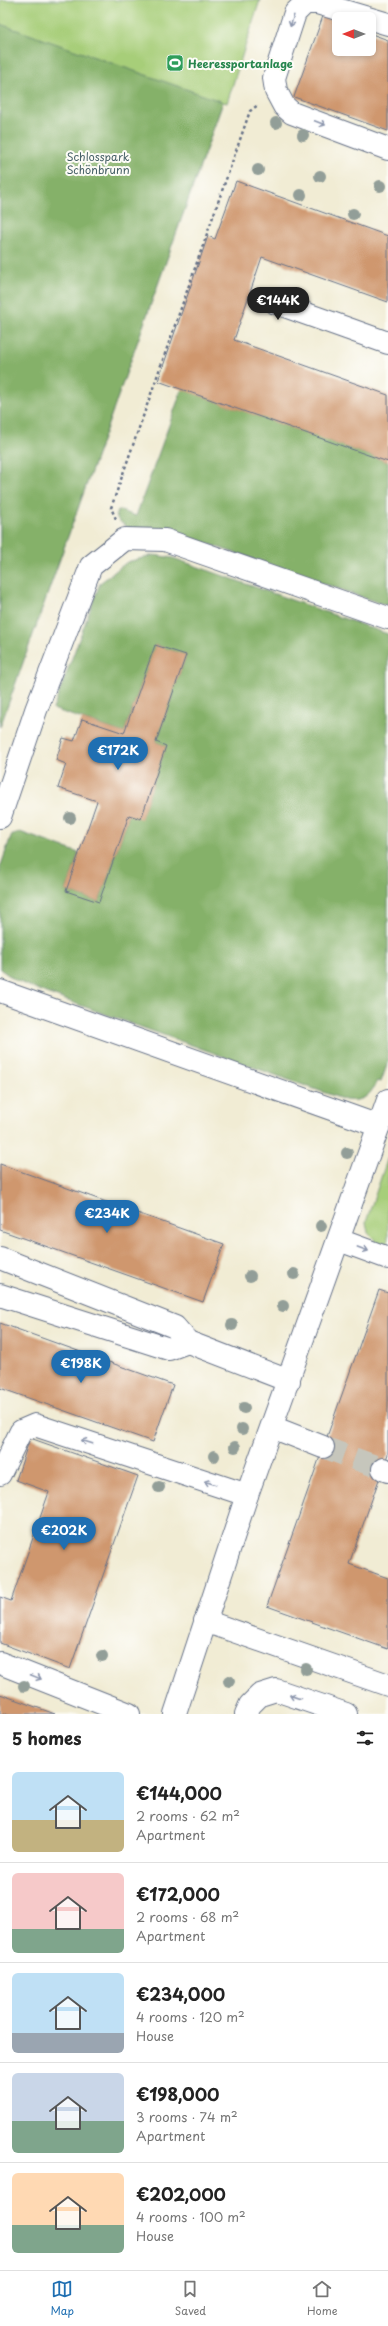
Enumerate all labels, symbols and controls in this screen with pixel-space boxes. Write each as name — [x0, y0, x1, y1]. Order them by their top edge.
north arrow — [332, 12, 376, 56]
map controls — [332, 12, 376, 56]
one-way arrow — [288, 15, 296, 27]
sports icon: Heeressportanlage — [165, 53, 185, 73]
place label: Heeressportanlage — [188, 55, 293, 72]
one-way arrow — [313, 120, 325, 128]
park label: Schlosspark Schönbrunn — [66, 148, 130, 178]
pin: €144K — [250, 287, 306, 321]
text: €144K — [256, 290, 300, 309]
pin: €172K — [90, 737, 146, 771]
text: €172K — [97, 740, 139, 759]
pin: €234K — [79, 1200, 135, 1234]
text: €234K — [84, 1203, 130, 1222]
one-way arrow — [357, 1246, 370, 1253]
pin: €198K — [53, 1350, 109, 1384]
text: €198K — [60, 1353, 102, 1372]
one-way arrow — [81, 1438, 93, 1446]
one-way arrow — [204, 1479, 217, 1486]
pin: €202K — [36, 1517, 92, 1551]
text: €202K — [41, 1520, 87, 1539]
one-way arrow — [30, 1674, 42, 1682]
one-way arrow — [289, 1693, 302, 1700]
text: 5 homes — [12, 1725, 82, 1751]
icon: filters — [354, 1727, 376, 1749]
text: €144,000 — [136, 1780, 222, 1806]
icon: home — [44, 1788, 92, 1836]
text: 2 rooms · 62 m² — [136, 1806, 240, 1825]
text: Apartment — [136, 1825, 205, 1844]
text: €172,000 — [136, 1881, 220, 1907]
icon: home — [44, 1889, 92, 1937]
text: 2 rooms · 68 m² — [136, 1907, 239, 1926]
text: Apartment — [136, 1926, 205, 1945]
text: €234,000 — [136, 1981, 225, 2007]
icon: home — [44, 1989, 92, 2037]
text: 4 rooms · 120 m² — [136, 2007, 245, 2026]
text: House — [136, 2026, 174, 2045]
text: €198,000 — [136, 2081, 219, 2107]
icon: home — [44, 2089, 92, 2137]
text: 3 rooms · 74 m² — [136, 2107, 238, 2126]
text: Apartment — [136, 2126, 205, 2145]
text: €202,000 — [136, 2181, 226, 2207]
icon: home — [44, 2189, 92, 2237]
text: 4 rooms · 100 m² — [136, 2207, 246, 2226]
text: House — [136, 2226, 174, 2245]
tab: Map — [50, 2278, 74, 2319]
tab: Saved — [175, 2278, 206, 2319]
tab: Home — [307, 2278, 338, 2319]

